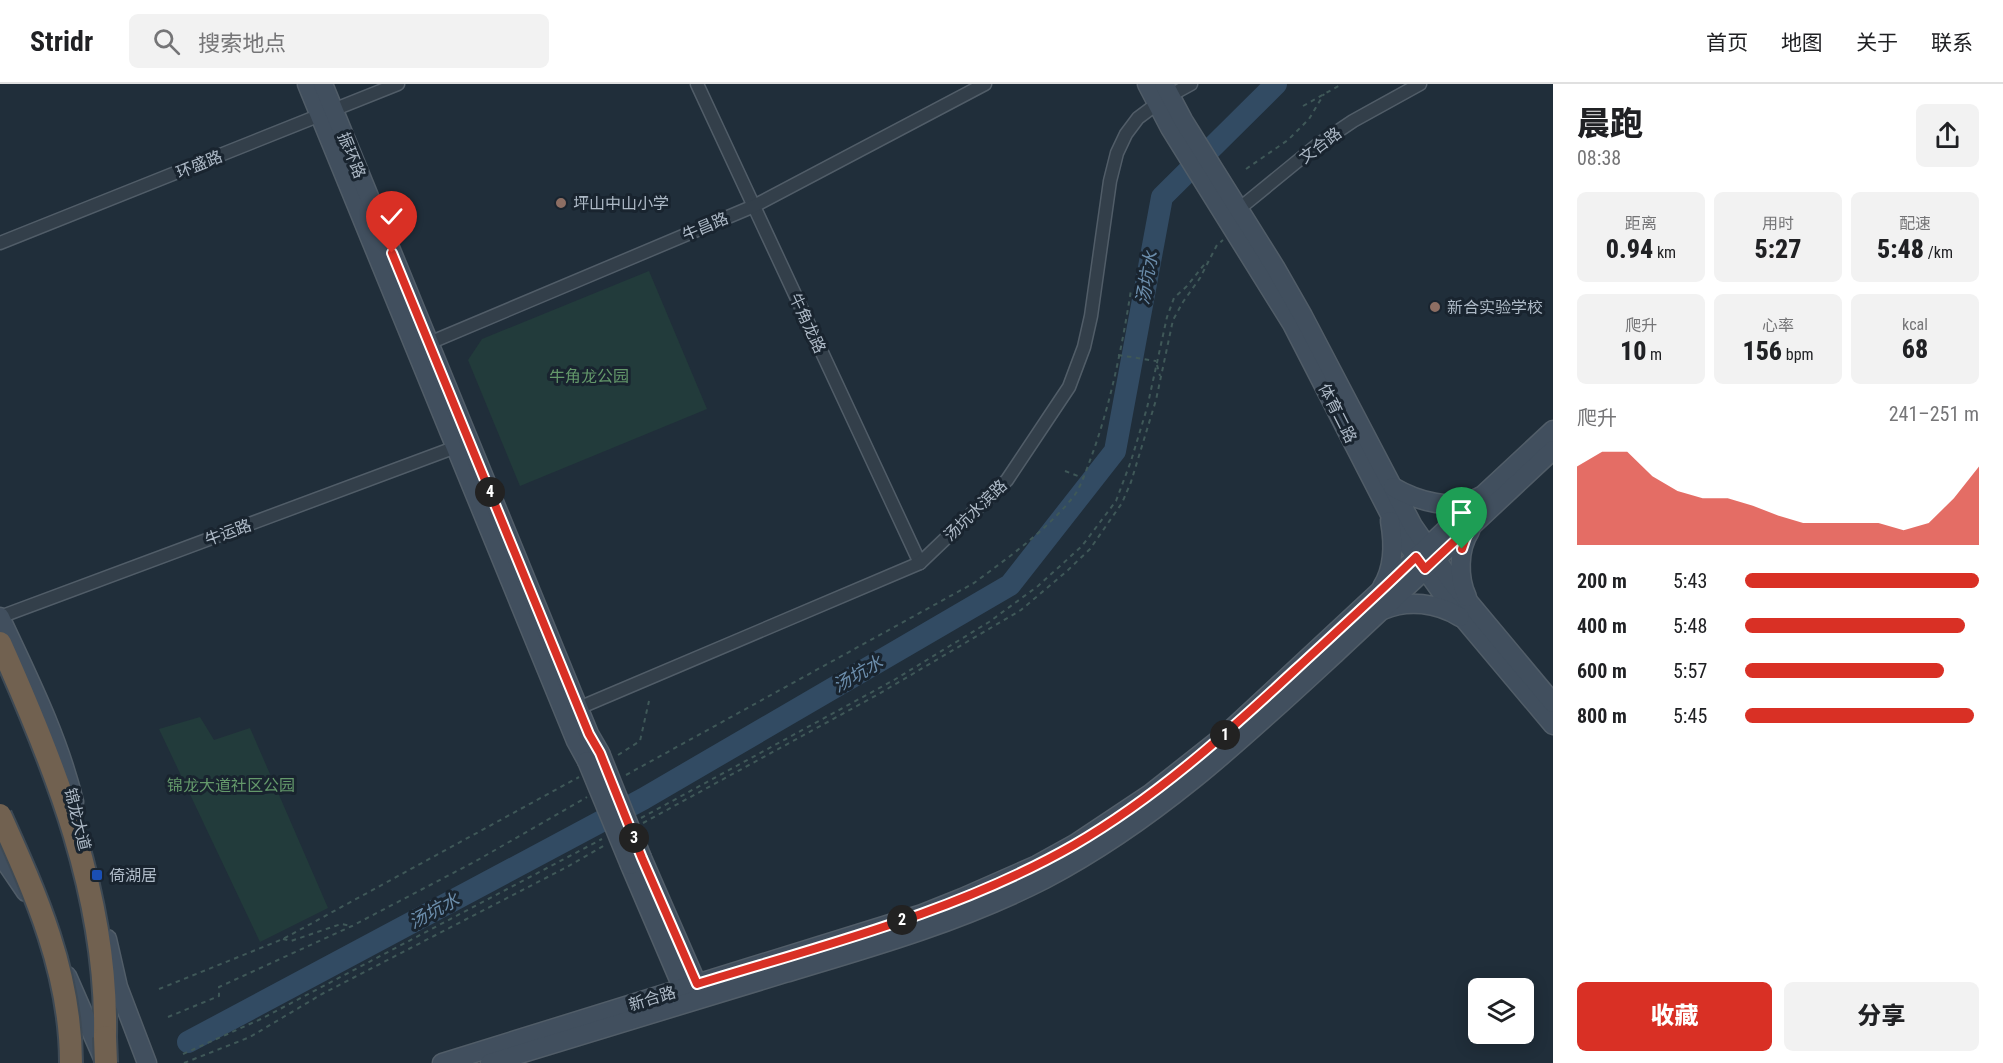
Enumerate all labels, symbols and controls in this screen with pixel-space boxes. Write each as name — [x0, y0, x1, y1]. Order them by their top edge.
search box — [129, 14, 549, 68]
text: Stridr — [30, 25, 93, 58]
icon: search — [150, 25, 183, 58]
text: 搜索地点 — [198, 31, 286, 56]
text: 首页 — [1706, 31, 1748, 55]
text: 地图 — [1781, 31, 1823, 55]
text: 关于 — [1856, 31, 1898, 55]
text: 联系 — [1931, 31, 1973, 55]
text: 晨跑 — [1577, 104, 1643, 143]
button: share — [1916, 104, 1979, 167]
street label: 文合路 — [1295, 123, 1345, 167]
street label: 振环路 — [334, 129, 369, 181]
text: 08:38 — [1577, 146, 1621, 170]
street label: 环盛路 — [173, 147, 225, 182]
pin — [366, 191, 417, 253]
place label: 坪山中山小学 — [573, 194, 669, 213]
marker: 坪山中山小学 — [554, 196, 568, 210]
icon: check — [375, 200, 408, 233]
street label: 牛昌路 — [679, 208, 731, 245]
text: 距离 — [1625, 214, 1657, 233]
text: 用时 — [1762, 214, 1794, 233]
text: 配速 — [1899, 214, 1931, 233]
text: 0.94 — [1606, 234, 1653, 264]
text: 5:27 — [1755, 234, 1802, 264]
text: 5:48 — [1877, 234, 1924, 264]
text: km — [1653, 243, 1676, 262]
text: /km — [1924, 243, 1953, 262]
water label: 汤坑水 — [1131, 249, 1162, 306]
street label: 牛角龙路 — [785, 290, 830, 356]
place label: 新合实验学校 — [1447, 298, 1543, 317]
marker: 新合实验学校 — [1428, 300, 1442, 314]
text: kcal — [1902, 315, 1928, 334]
text: 爬升 — [1625, 316, 1657, 335]
text: 心率 — [1762, 316, 1794, 335]
text: 68 — [1902, 334, 1928, 364]
text: 10 — [1620, 336, 1646, 366]
text: 156 — [1742, 336, 1782, 366]
text: m — [1646, 345, 1662, 364]
text: bpm — [1782, 345, 1814, 364]
park label: 牛角龙公园 — [549, 367, 629, 386]
street label: 体育二路 — [1315, 380, 1361, 446]
text: 241–251 m — [1889, 402, 1979, 426]
text: 爬升 — [1577, 406, 1617, 430]
street label: 汤坑水滨路 — [940, 476, 1011, 545]
pin: 4 — [475, 477, 505, 507]
text: 4 — [486, 482, 494, 501]
pin — [1436, 487, 1487, 549]
icon: arrive — [1445, 496, 1478, 529]
street label: 牛运路 — [202, 515, 254, 550]
text: 200 m — [1577, 569, 1627, 593]
text: 5:43 — [1673, 569, 1707, 593]
text: 400 m — [1577, 614, 1627, 638]
text: 5:48 — [1673, 614, 1707, 638]
water label: 汤坑水 — [829, 650, 887, 696]
text: 600 m — [1577, 659, 1627, 683]
text: 5:57 — [1673, 659, 1707, 683]
text: 800 m — [1577, 704, 1627, 728]
text: 5:45 — [1673, 704, 1707, 728]
pin: 1 — [1210, 720, 1240, 750]
text: 1 — [1221, 725, 1229, 744]
park label: 锦龙大道社区公园 — [167, 776, 295, 795]
street label: 锦龙大道 — [61, 786, 94, 852]
pin: 3 — [619, 823, 649, 853]
text: 3 — [630, 828, 638, 847]
place label: 倚湖居 — [109, 866, 157, 885]
marker: 倚湖居 — [90, 868, 104, 882]
water label: 汤坑水 — [405, 888, 463, 933]
pin: 2 — [887, 905, 917, 935]
text: 2 — [898, 910, 906, 929]
map controls — [1468, 978, 1534, 1044]
button: layers — [1468, 978, 1534, 1044]
street label: 新合路 — [626, 982, 678, 1015]
button: 收藏 — [1577, 982, 1772, 1051]
button: 分享 — [1784, 982, 1979, 1051]

